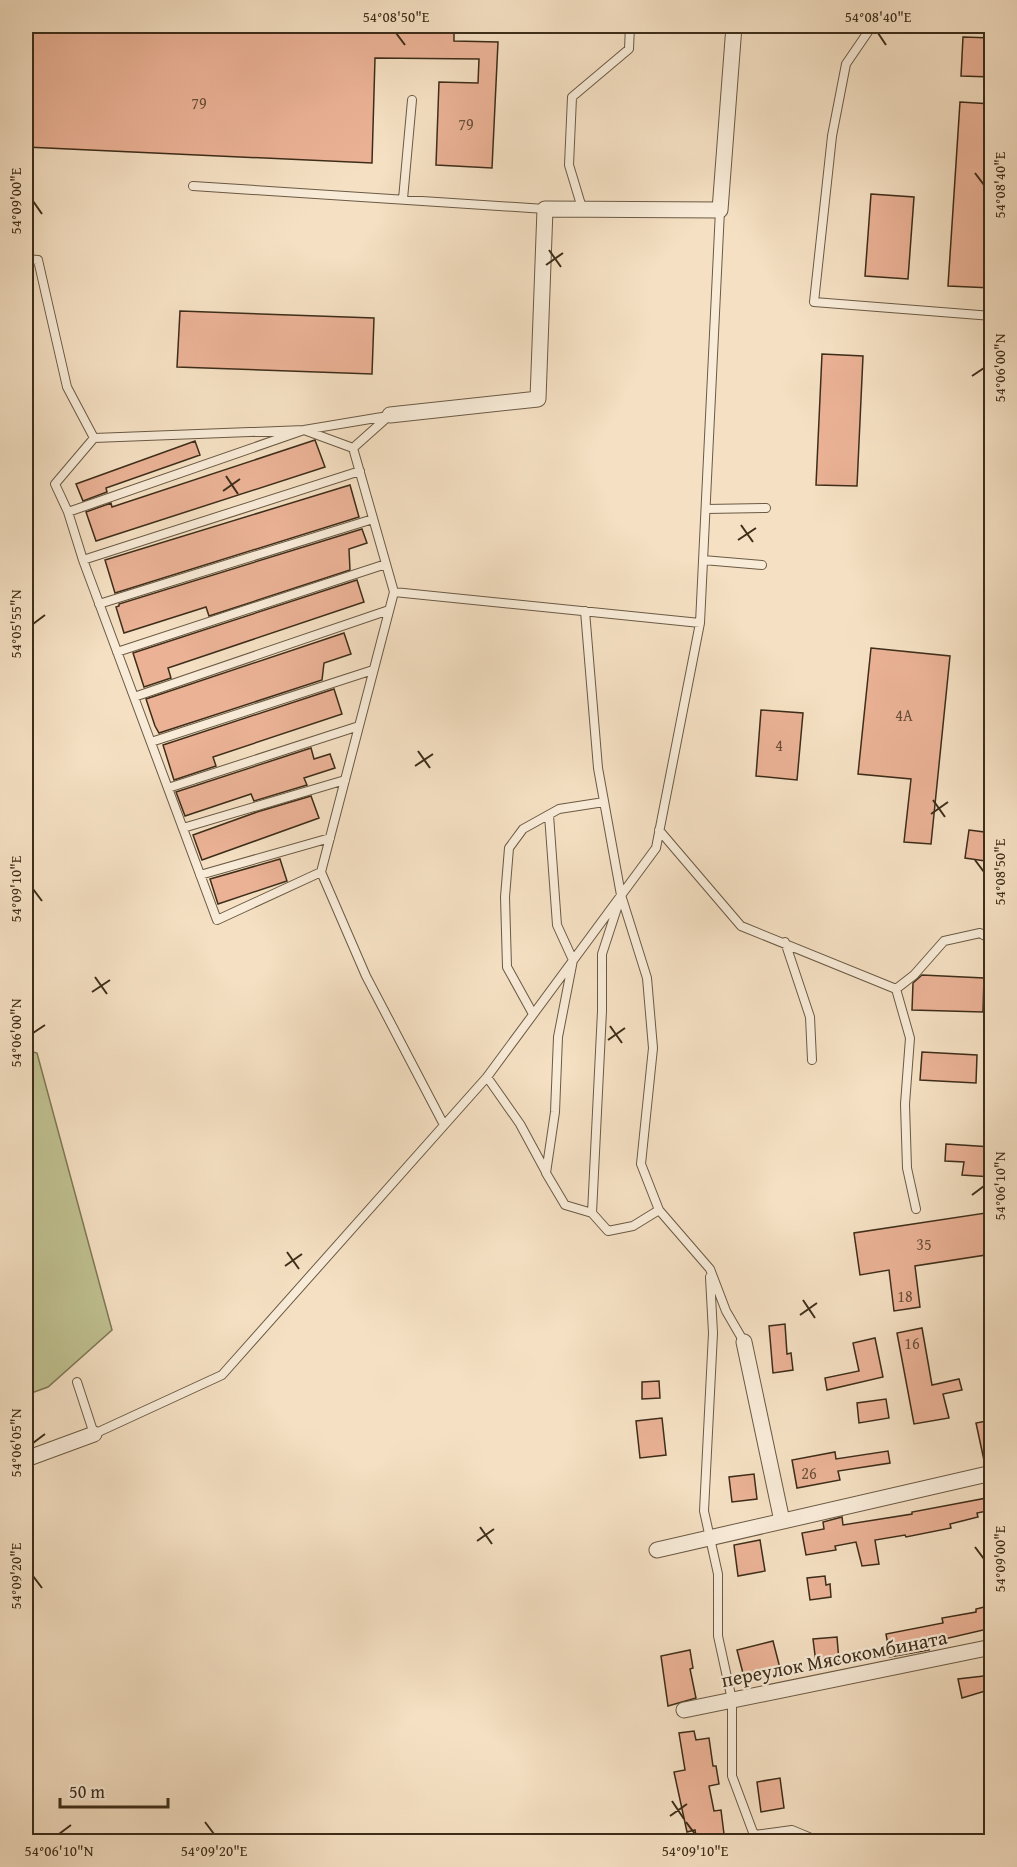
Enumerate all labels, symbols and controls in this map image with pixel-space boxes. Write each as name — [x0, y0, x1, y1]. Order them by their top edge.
text: 54°08'50"E — [363, 6, 430, 27]
text: 54°08'40"E — [845, 6, 912, 27]
house number: 79 — [191, 91, 207, 115]
house number: 79 — [458, 112, 474, 136]
text: 54°08'40"E — [989, 151, 1010, 218]
text: 54°09'00"E — [5, 167, 26, 234]
text: 54°06'00"N — [989, 333, 1010, 402]
text: 54°05'55"N — [5, 589, 26, 658]
house number: 4А — [895, 703, 913, 727]
house number: 4 — [775, 733, 783, 757]
text: 54°08'50"E — [989, 838, 1010, 905]
text: 54°09'10"E — [5, 855, 26, 922]
text: 54°06'00"N — [5, 998, 26, 1067]
text: 54°06'10"N — [989, 1151, 1010, 1220]
house number: 35 — [916, 1232, 932, 1256]
house number: 18 — [897, 1284, 913, 1308]
house number: 16 — [904, 1331, 920, 1355]
text: 54°06'05"N — [5, 1408, 26, 1477]
house number: 26 — [801, 1461, 817, 1485]
text: 54°09'00"E — [989, 1525, 1010, 1592]
text: 54°09'20"E — [5, 1542, 26, 1609]
street label: переулок Мясокомбината — [719, 1622, 950, 1694]
scale bar — [60, 1771, 168, 1809]
text: 50 m — [69, 1778, 105, 1805]
text: 54°06'10"N — [25, 1840, 94, 1861]
text: 54°09'20"E — [181, 1840, 248, 1861]
text: 54°09'10"E — [662, 1840, 729, 1861]

